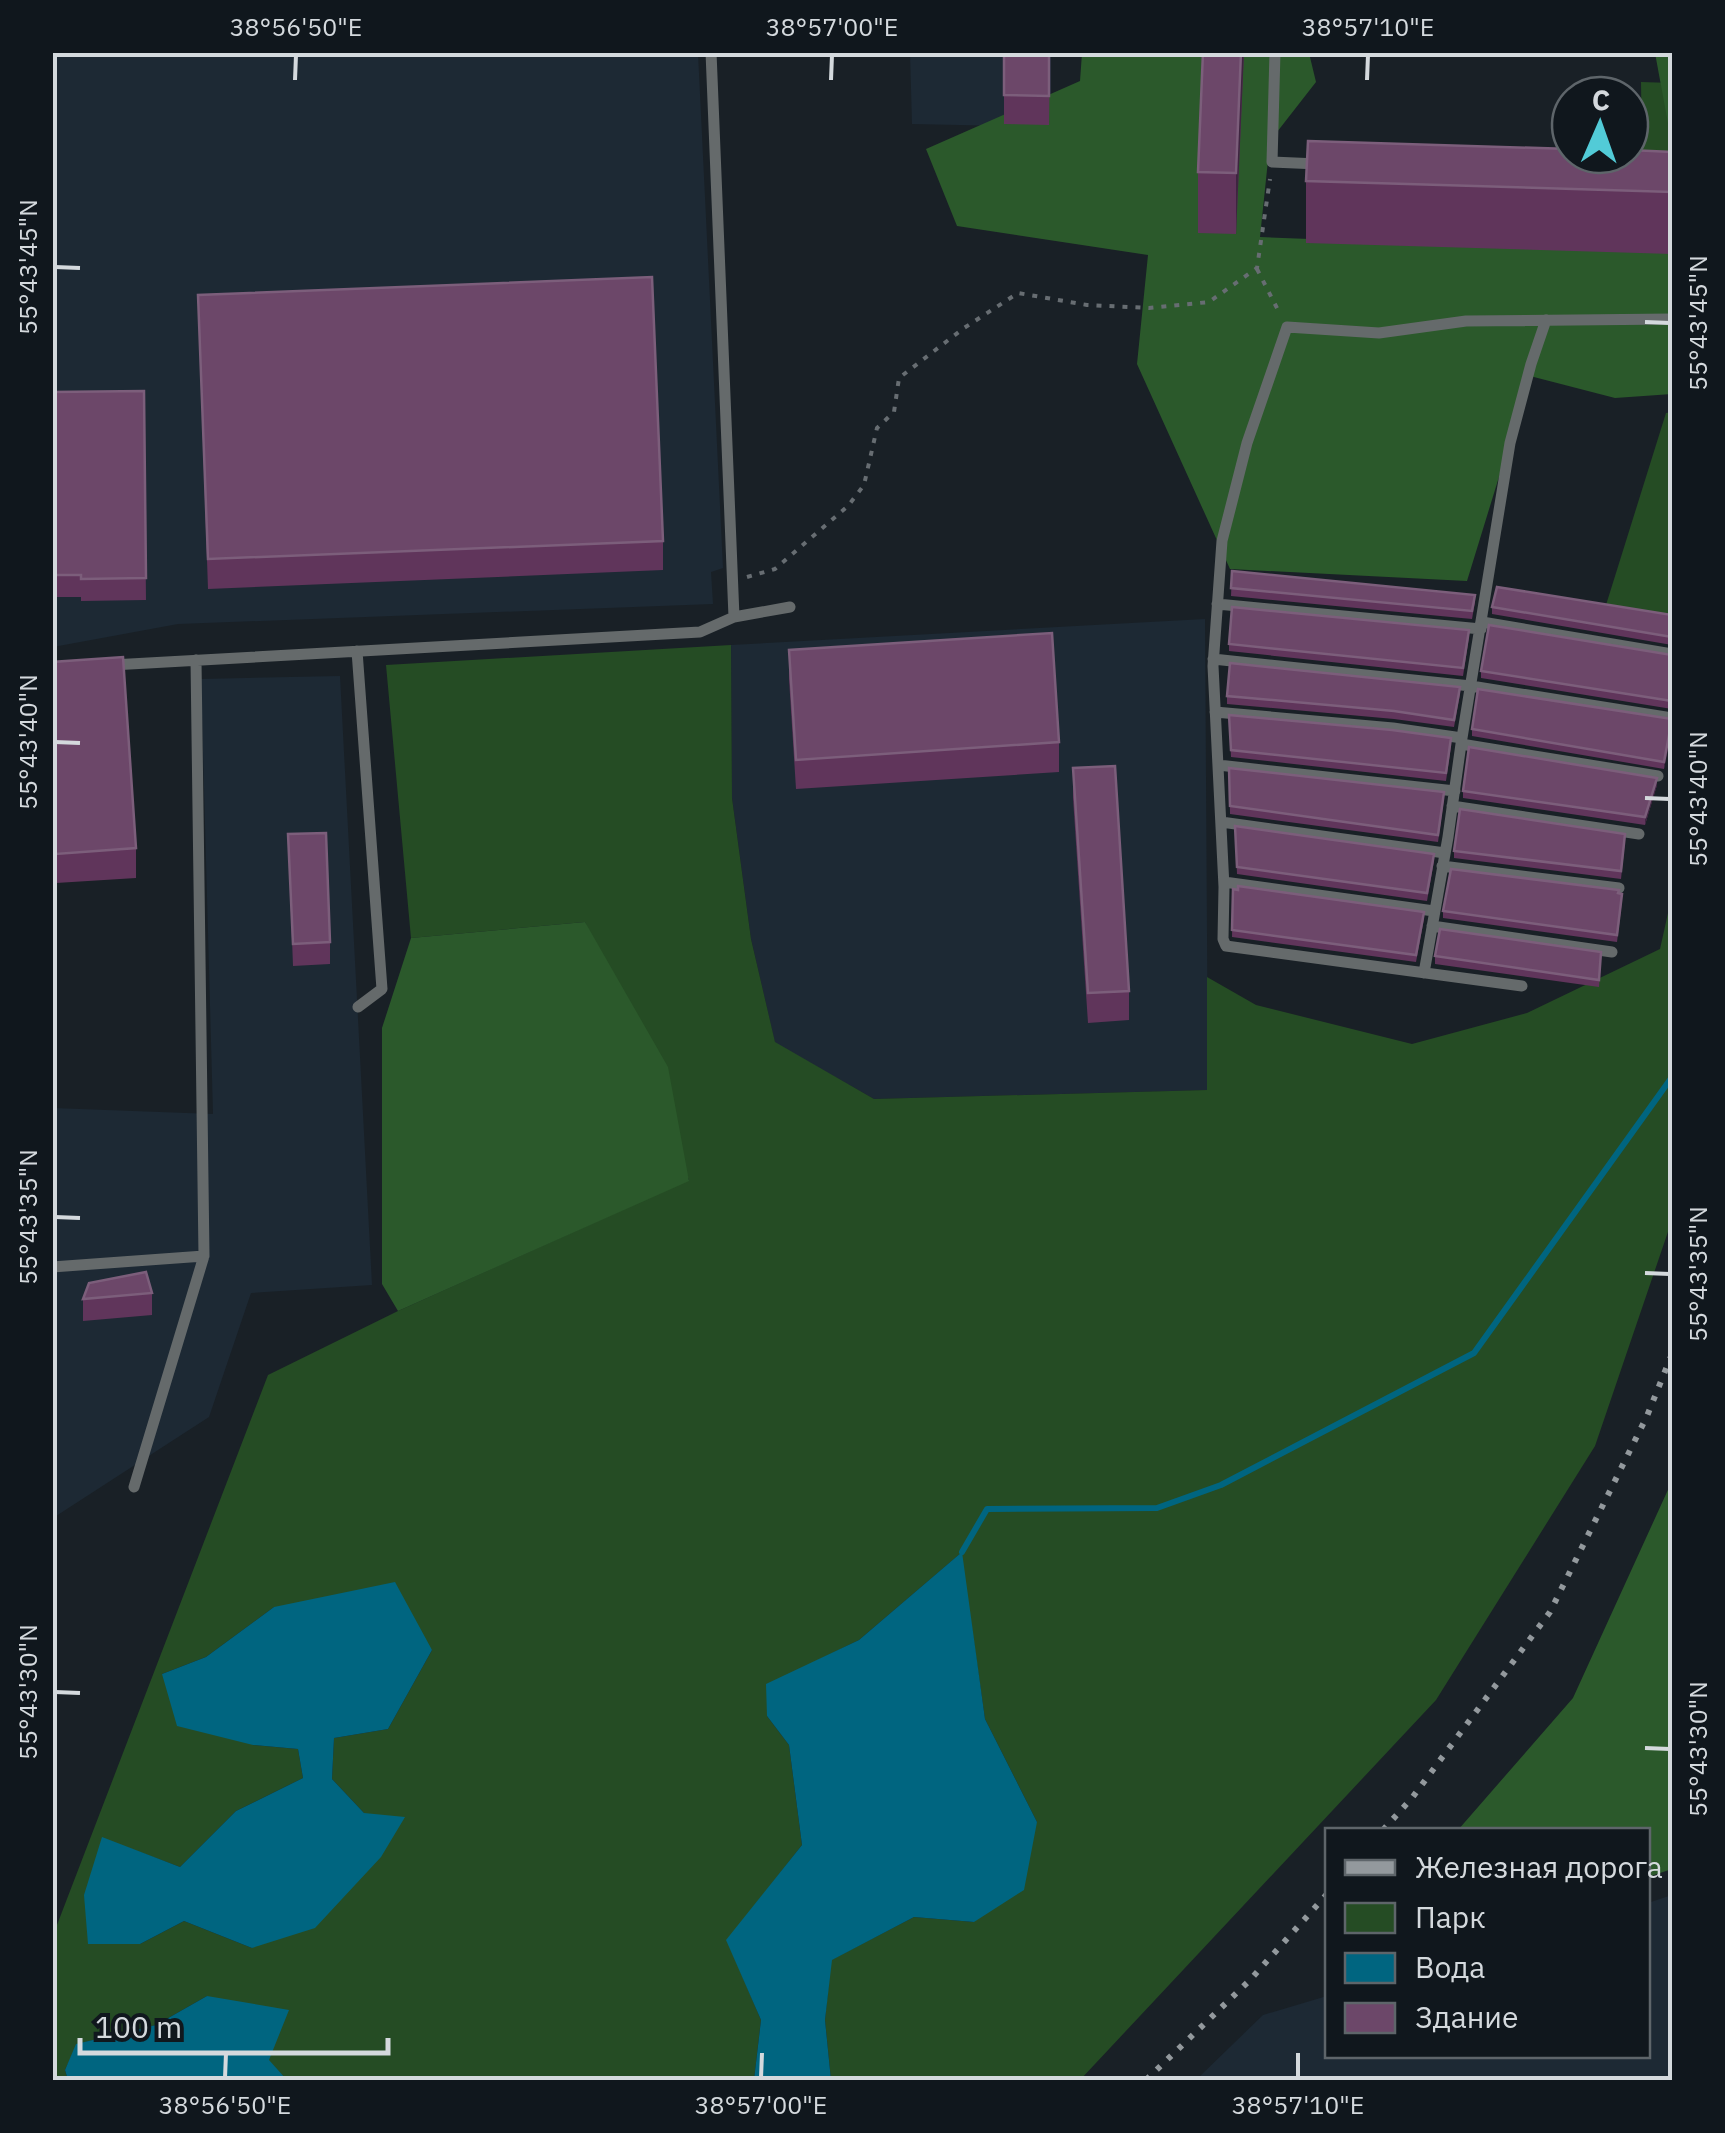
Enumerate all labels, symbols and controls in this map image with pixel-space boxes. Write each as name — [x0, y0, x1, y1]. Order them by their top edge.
text: 38°56'50"E — [230, 10, 362, 43]
text: 38°57'00"E — [766, 10, 898, 43]
text: 38°57'10"E — [1302, 10, 1434, 43]
north arrow — [1550, 75, 1650, 175]
text: С — [1591, 81, 1611, 118]
text: 55°43'45"N — [11, 199, 44, 335]
text: 55°43'45"N — [1681, 255, 1714, 391]
text: 55°43'40"N — [11, 674, 44, 810]
text: 55°43'40"N — [1681, 731, 1714, 867]
text: 55°43'35"N — [11, 1149, 44, 1285]
text: 55°43'35"N — [1681, 1206, 1714, 1342]
text: 55°43'30"N — [11, 1624, 44, 1760]
text: 55°43'30"N — [1681, 1681, 1714, 1817]
legend — [1325, 1828, 1650, 2058]
text: Железная дорога — [1415, 1847, 1663, 1886]
text: Парк — [1415, 1897, 1486, 1936]
text: Вода — [1415, 1947, 1485, 1986]
scale bar — [80, 1993, 388, 2055]
text: Здание — [1415, 1997, 1518, 2036]
text: 100 m — [95, 2007, 182, 2046]
text: 38°56'50"E — [159, 2088, 291, 2121]
text: 38°57'00"E — [695, 2088, 827, 2121]
text: 38°57'10"E — [1232, 2088, 1364, 2121]

